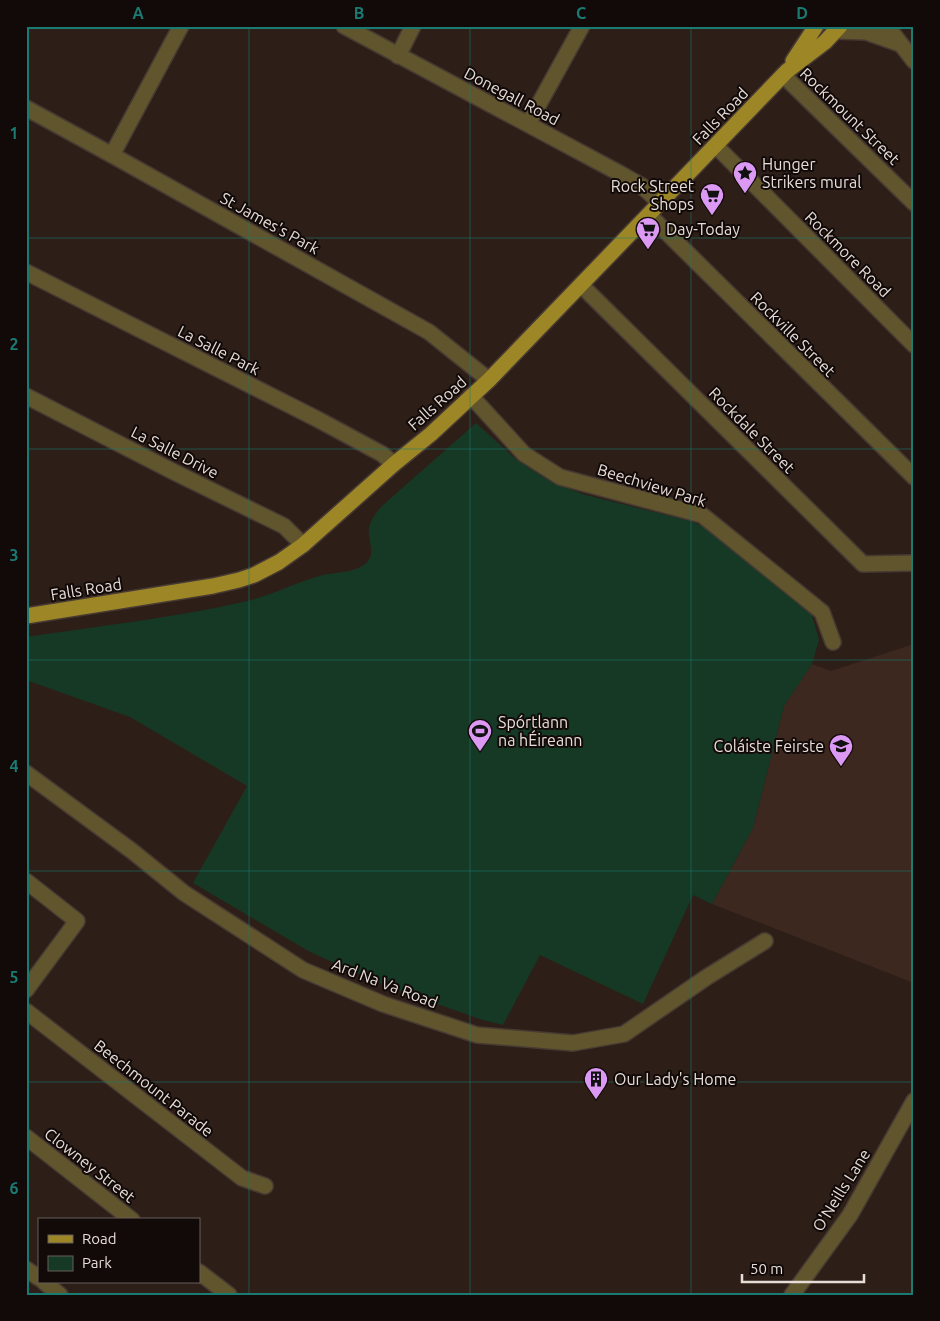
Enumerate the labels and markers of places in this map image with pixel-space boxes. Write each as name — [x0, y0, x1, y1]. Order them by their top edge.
place label: Hunger Strikers mural — [762, 155, 861, 191]
place icon: Hunger Strikers mural — [732, 160, 758, 194]
place label: Rock Street Shops — [611, 177, 695, 213]
supermarket icon: Rock Street Shops — [699, 182, 725, 216]
supermarket icon: Day-Today — [635, 216, 661, 250]
place label: Day-Today — [666, 220, 740, 238]
place label: Spórtlann na hÉireann — [498, 713, 582, 749]
sports icon: Spórtlann na hÉireann — [467, 718, 493, 752]
school or university icon: Coláiste Feirste — [828, 733, 854, 767]
place label: Coláiste Feirste — [714, 737, 824, 755]
building icon: Our Lady's Home — [583, 1066, 609, 1100]
place label: Our Lady's Home — [614, 1070, 736, 1088]

